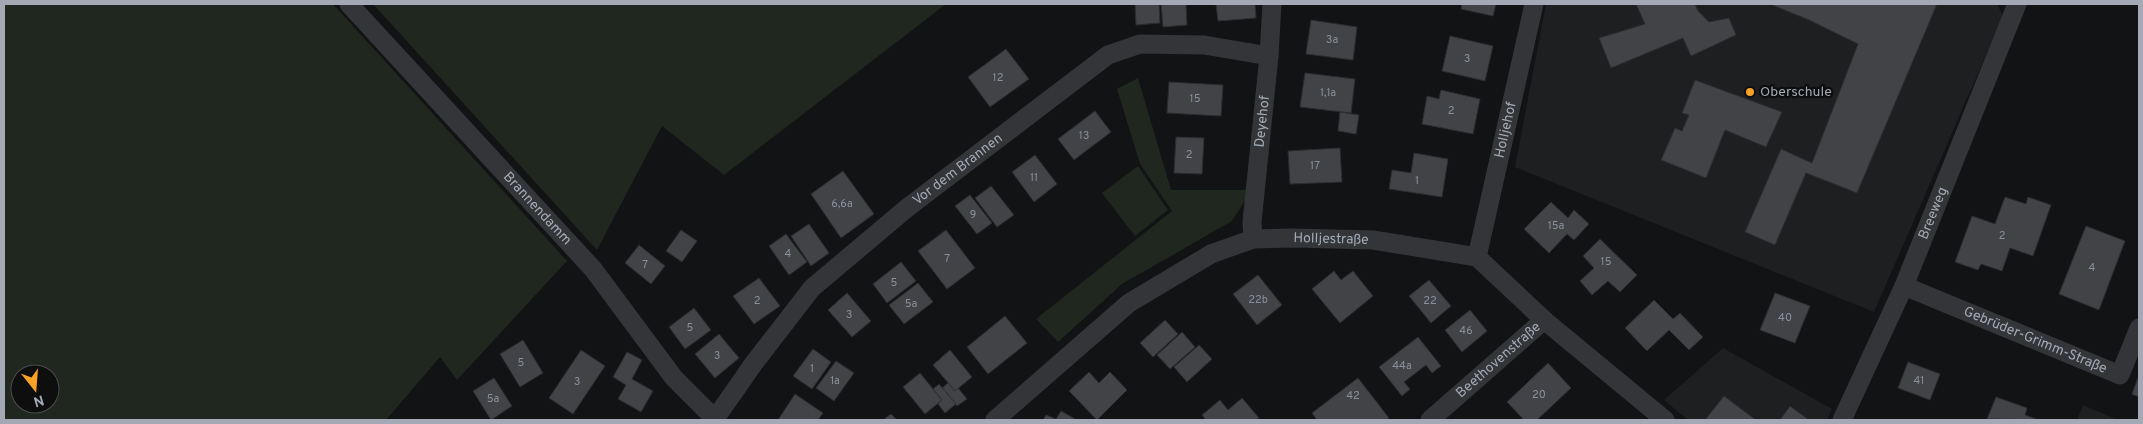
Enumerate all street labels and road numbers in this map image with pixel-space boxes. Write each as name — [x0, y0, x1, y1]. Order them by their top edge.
street label: Deyehof — [1251, 94, 1273, 148]
street label: Holljehof — [1491, 100, 1520, 160]
street label: Vor dem Brannen — [909, 130, 1006, 209]
street label: Brannendamm — [499, 168, 575, 249]
street label: Breeweg — [1915, 185, 1951, 242]
street label: Holljestraße — [1293, 229, 1369, 248]
street label: Gebrüder-Grimm-Straße — [1961, 303, 2109, 377]
street label: Beethovenstraße — [1453, 318, 1544, 402]

